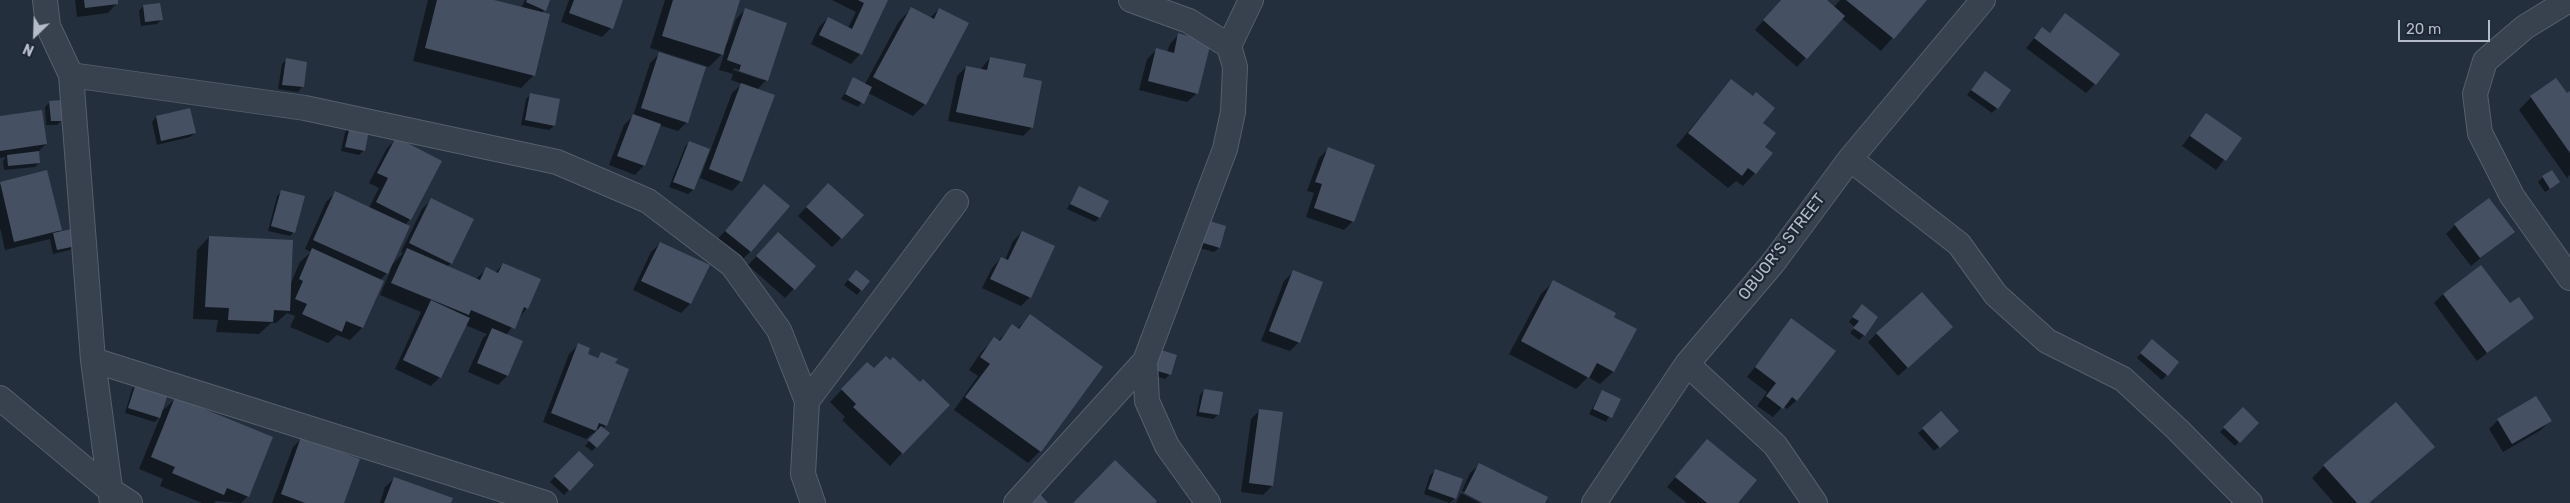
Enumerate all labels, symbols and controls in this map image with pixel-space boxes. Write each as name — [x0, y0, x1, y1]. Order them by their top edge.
north arrow — [10, 10, 60, 60]
scale bar — [2400, 10, 2492, 42]
text: 20 m — [2406, 20, 2441, 38]
text: N — [21, 39, 37, 59]
street label: OBUOR’S STREET — [1735, 190, 1829, 304]

